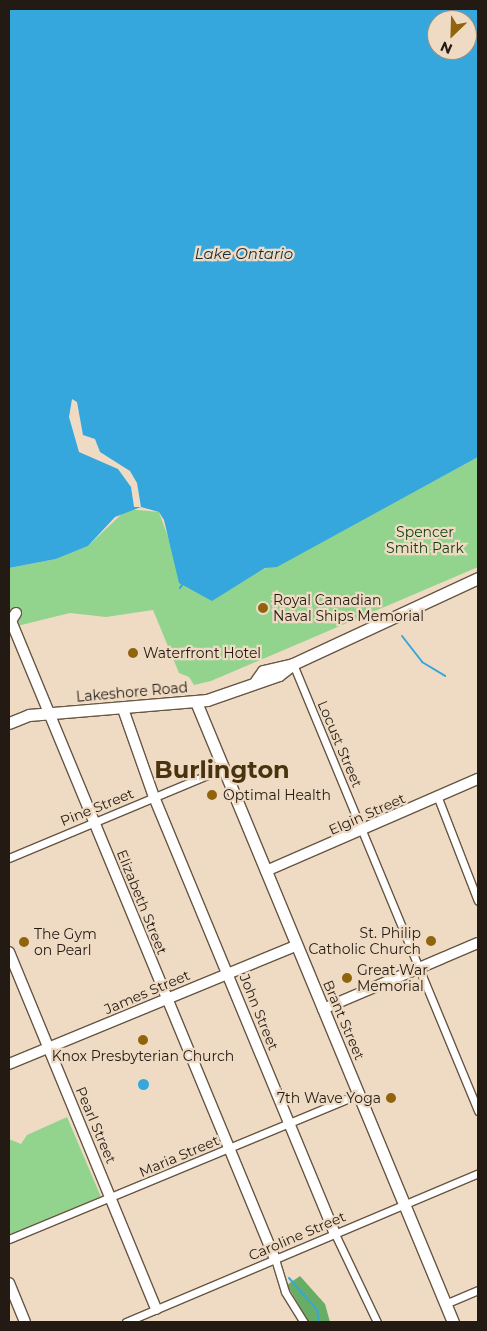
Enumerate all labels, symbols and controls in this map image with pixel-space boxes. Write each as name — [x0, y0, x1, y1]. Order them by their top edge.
north arrow — [427, 10, 477, 60]
text: N — [437, 37, 455, 58]
water label: Lake Ontario — [195, 245, 293, 263]
park label: Spencer Smith Park — [386, 524, 464, 556]
place label: Royal Canadian Naval Ships Memorial — [273, 592, 424, 624]
marker: Royal Canadian Naval Ships Memorial — [257, 602, 269, 614]
place label: Waterfront Hotel — [143, 645, 261, 661]
marker: Waterfront Hotel — [127, 647, 139, 659]
street label: Lakeshore Road — [75, 679, 189, 705]
street label: Locust Street — [314, 698, 366, 790]
district label: Burlington — [154, 756, 290, 784]
street label: Pine Street — [58, 785, 136, 829]
place label: Optimal Health — [223, 787, 331, 803]
marker: Optimal Health — [205, 788, 219, 802]
street label: Elgin Street — [326, 790, 408, 838]
street label: Elizabeth Street — [113, 847, 171, 957]
place label: St. Philip Catholic Church — [308, 925, 421, 958]
place label: The Gym on Pearl — [34, 926, 97, 959]
marker: St. Philip Catholic Church — [425, 935, 437, 947]
marker: The Gym on Pearl — [18, 936, 30, 948]
place label: Great War Memorial — [357, 962, 428, 994]
street label: James Street — [102, 966, 192, 1018]
street label: John Street — [236, 971, 282, 1053]
marker: Great War Memorial — [341, 972, 353, 984]
street label: Brant Street — [320, 978, 368, 1062]
marker: Knox Presbyterian Church — [137, 1034, 149, 1046]
place label: Knox Presbyterian Church — [52, 1048, 234, 1064]
street label: Pearl Street — [72, 1084, 120, 1166]
place label: 7th Wave Yoga — [277, 1090, 381, 1106]
marker: 7th Wave Yoga — [385, 1092, 397, 1104]
street label: Maria Street — [137, 1132, 221, 1180]
street label: Caroline Street — [246, 1208, 348, 1264]

